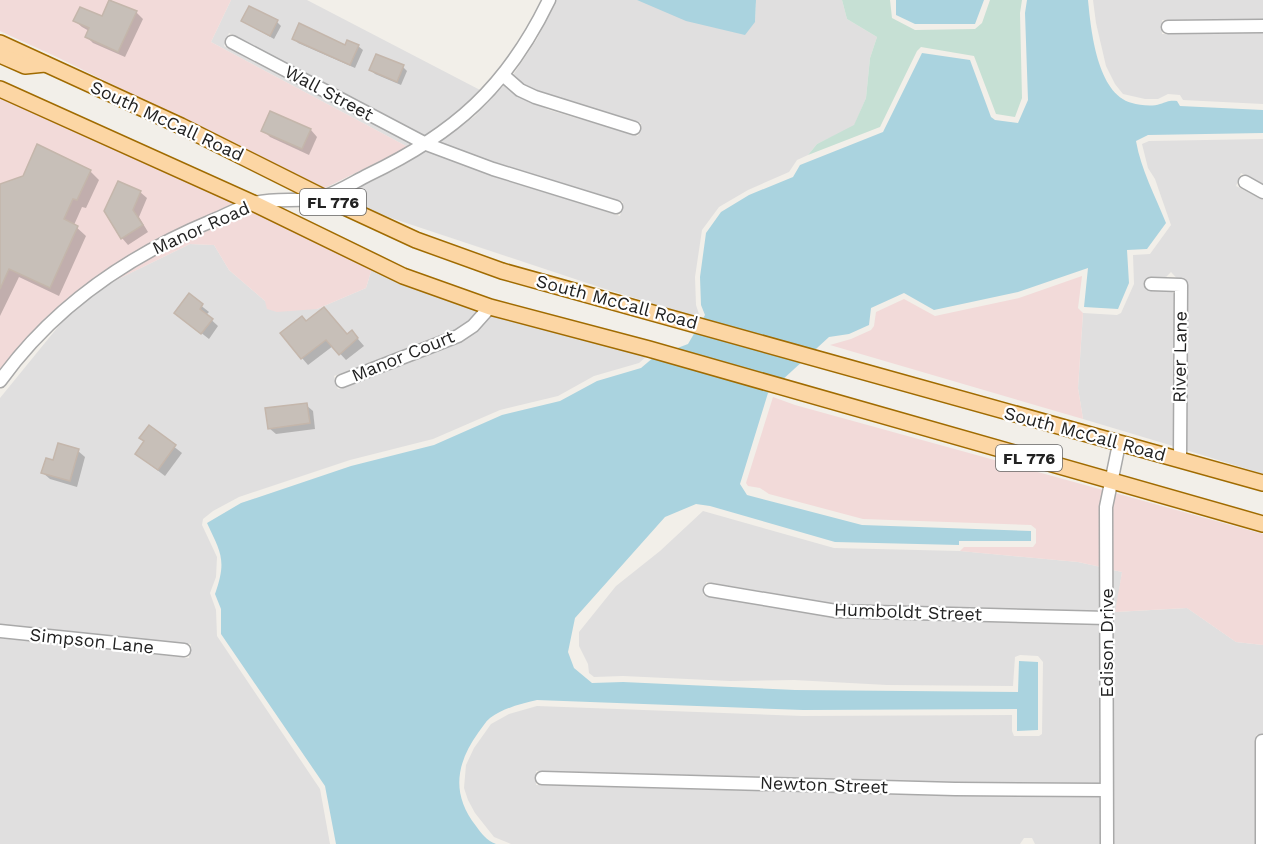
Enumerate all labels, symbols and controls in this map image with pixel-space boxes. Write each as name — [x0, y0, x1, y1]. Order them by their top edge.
street label: Wall Street — [281, 60, 378, 125]
street label: South McCall Road — [87, 76, 247, 165]
road number: FL 776 — [300, 189, 366, 215]
street label: Manor Road — [149, 197, 253, 258]
street label: South McCall Road — [534, 270, 700, 333]
street label: River Lane — [1168, 311, 1191, 403]
street label: Manor Court — [348, 325, 458, 386]
street label: South McCall Road — [1002, 402, 1168, 465]
road number: FL 776 — [996, 445, 1062, 471]
street label: Edison Drive — [1096, 588, 1117, 698]
street label: Humboldt Street — [834, 598, 983, 625]
street label: Simpson Lane — [29, 624, 155, 657]
street label: Newton Street — [760, 772, 889, 797]

